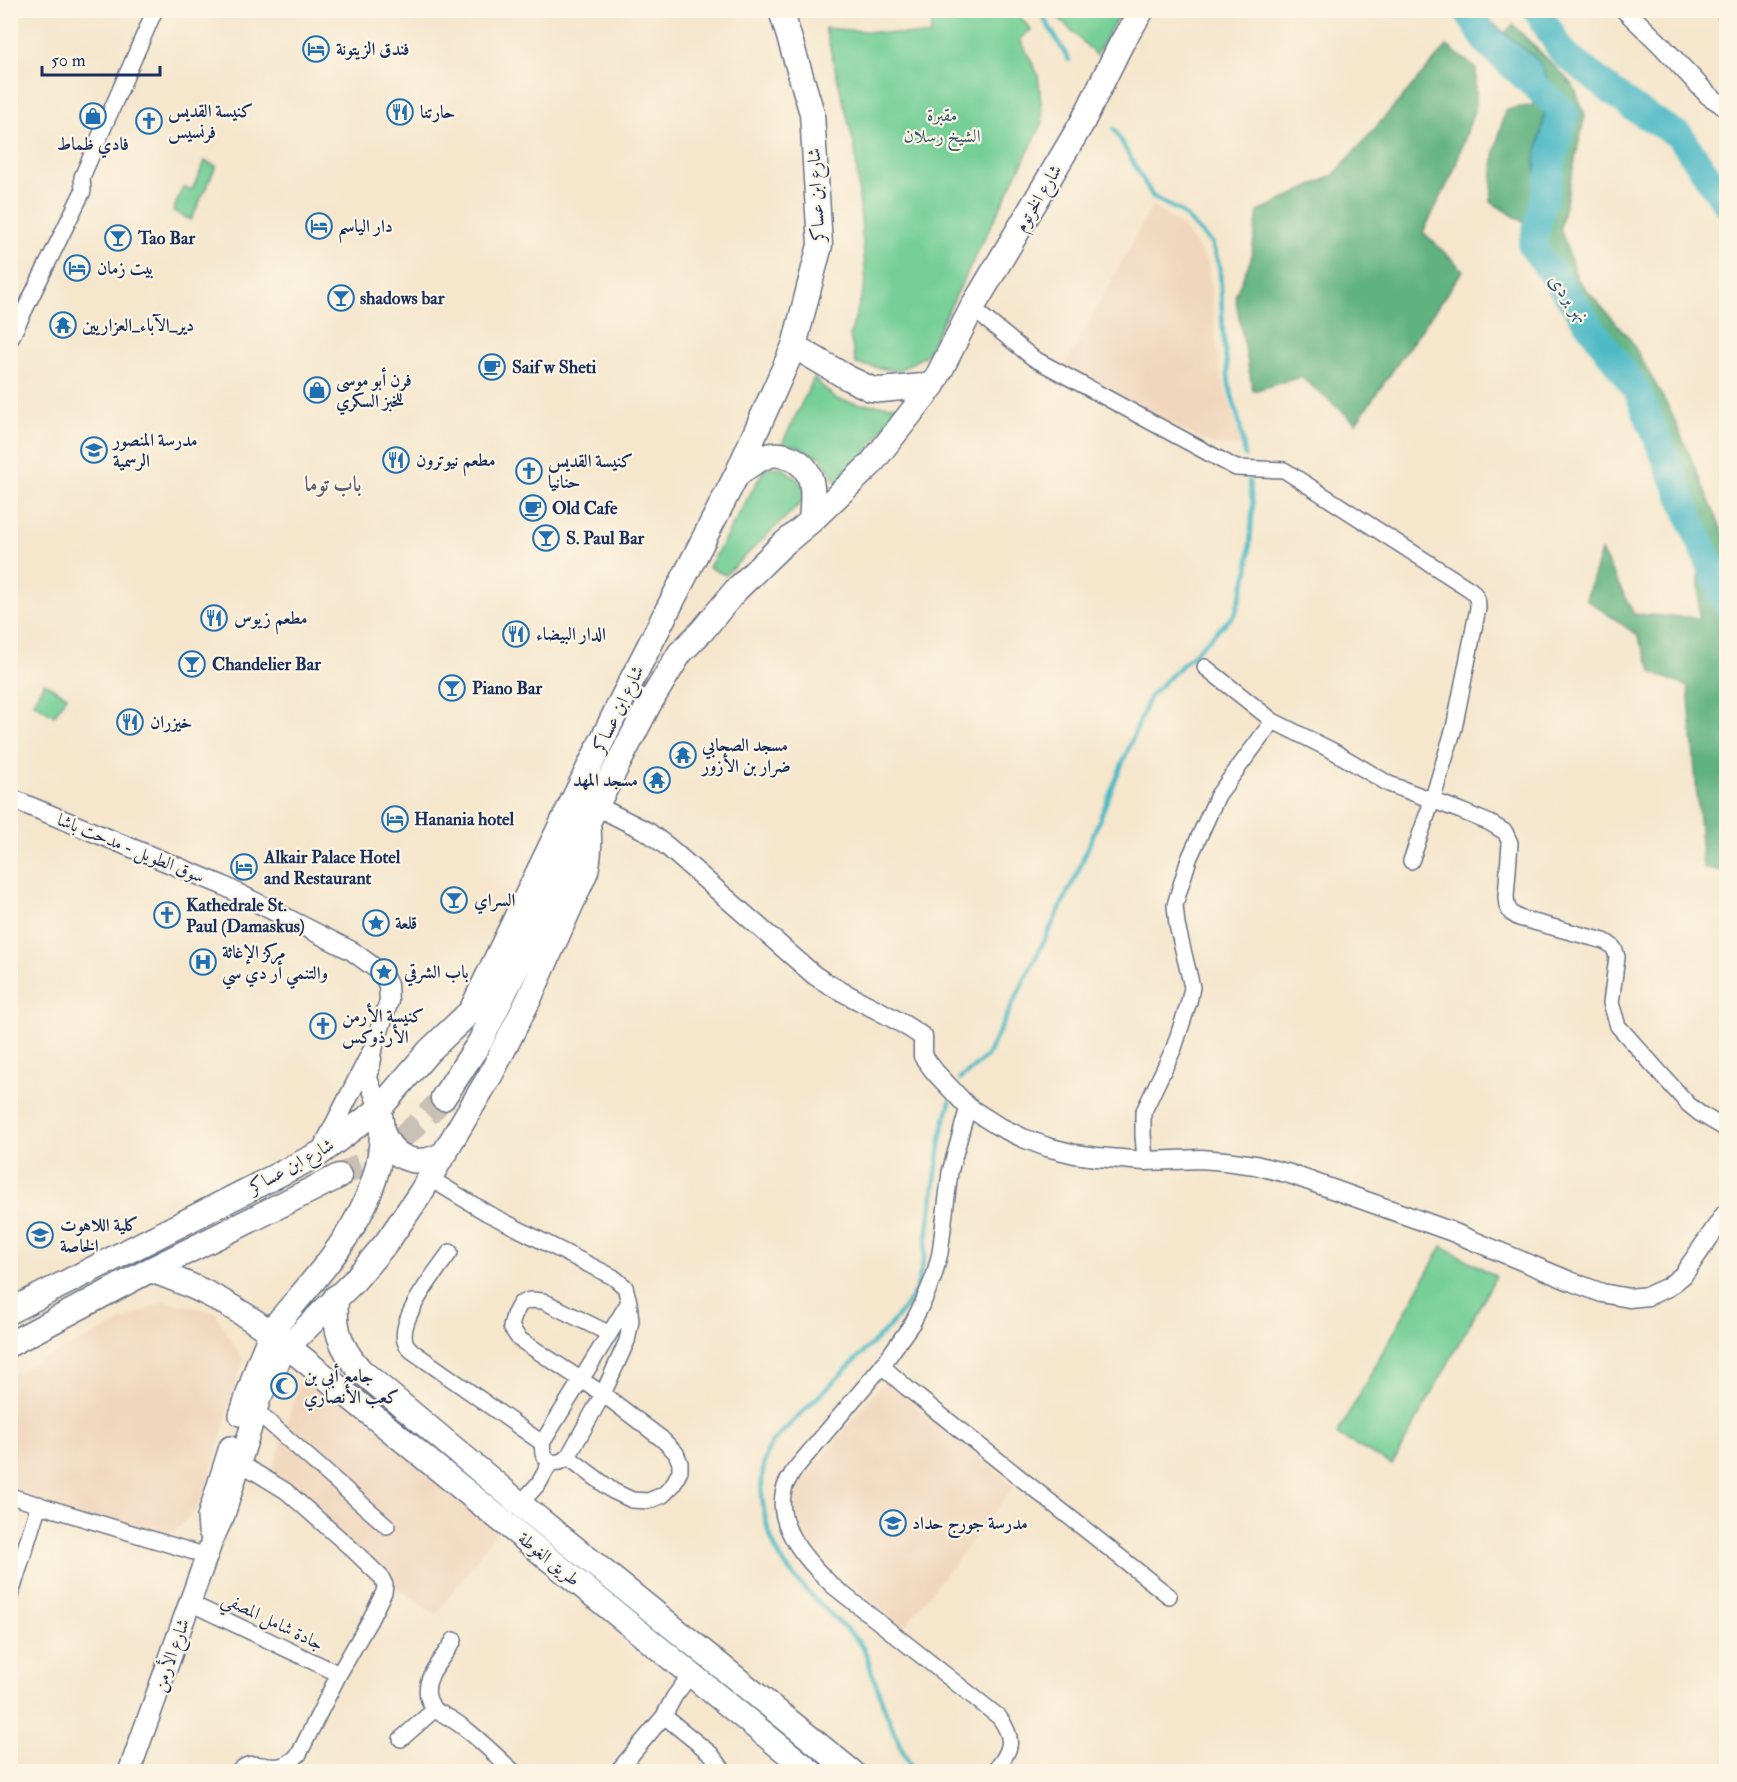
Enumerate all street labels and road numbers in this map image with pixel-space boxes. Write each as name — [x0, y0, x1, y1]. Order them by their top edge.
street label: شارع ابن عساكر — [803, 147, 834, 245]
street label: شارع الخرتوم — [1009, 161, 1071, 238]
street label: شارع ابن عساكر — [587, 662, 652, 760]
street label: سوق الطويل - مدحت باشا — [53, 808, 208, 889]
street label: شارع ابن عساكر — [243, 1134, 340, 1203]
street label: طريق الغوطة — [513, 1527, 585, 1591]
street label: جادة شامل المصفي — [216, 1587, 327, 1661]
street label: شارع الأرمن — [146, 1615, 198, 1696]

